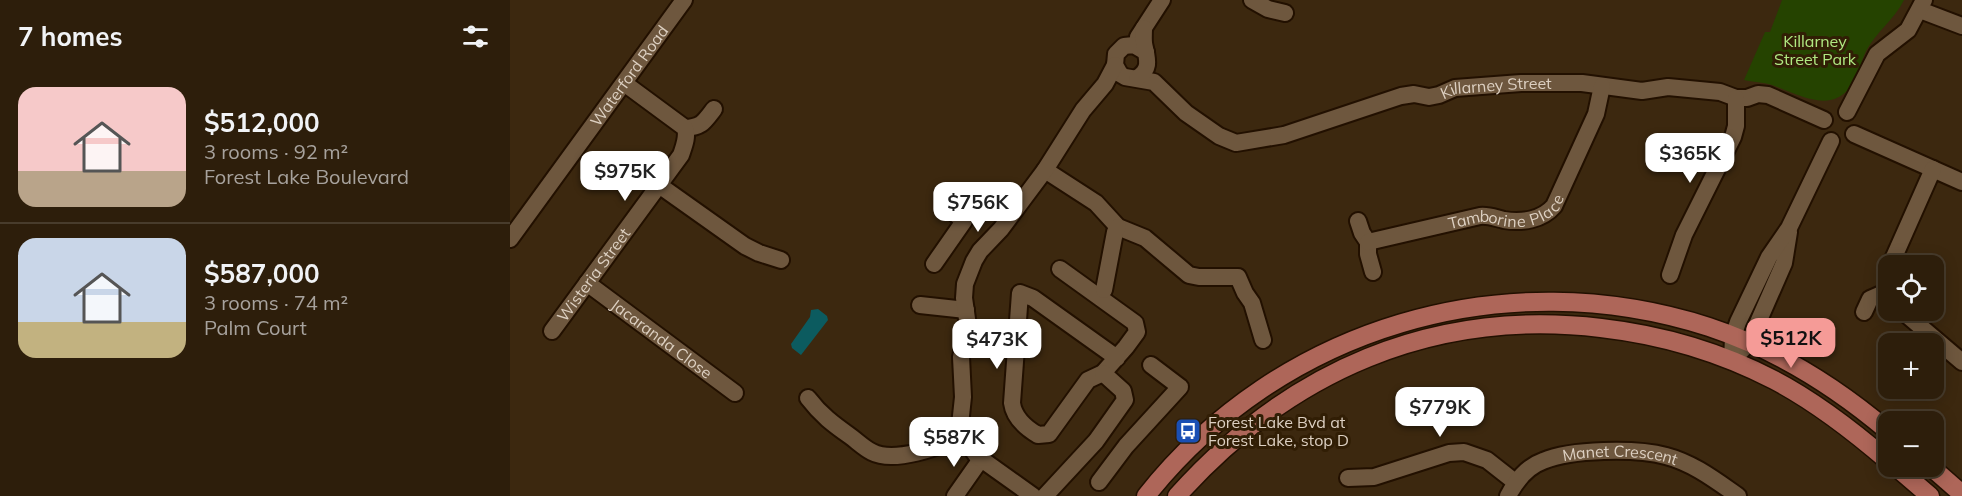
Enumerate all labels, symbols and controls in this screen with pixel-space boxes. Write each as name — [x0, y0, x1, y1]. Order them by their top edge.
text: 7 homes — [18, 20, 122, 53]
icon: filters — [459, 20, 492, 53]
street label: Waterford Road — [585, 21, 672, 130]
park label: Killarney Street Park — [1774, 31, 1857, 69]
street label: Killarney Street — [1437, 73, 1552, 103]
text: $512,000 — [204, 106, 320, 139]
icon: home — [66, 111, 138, 183]
pin: $365K — [1648, 133, 1732, 184]
text: 3 rooms · 92 m² — [204, 139, 348, 164]
text: $365K — [1659, 140, 1721, 165]
pin: $975K — [583, 151, 667, 202]
text: $975K — [594, 158, 656, 183]
text: Forest Lake Boulevard — [204, 164, 409, 189]
pin: $756K — [936, 182, 1020, 233]
text: $756K — [947, 189, 1009, 214]
street label: Tamborine Place — [1446, 191, 1568, 233]
street label: Wisteria Street — [552, 223, 635, 325]
map controls — [1878, 255, 1944, 477]
button: locate — [1878, 255, 1944, 321]
text: $587,000 — [204, 257, 320, 290]
icon: home — [66, 262, 138, 334]
text: 3 rooms · 74 m² — [204, 290, 348, 315]
street label: Jacaranda Close — [607, 294, 716, 383]
text: Palm Court — [204, 315, 307, 340]
pin: $512K — [1749, 318, 1833, 369]
pin: $473K — [955, 319, 1039, 370]
text: $512K — [1760, 325, 1822, 350]
text: $473K — [966, 326, 1028, 351]
button: + — [1878, 333, 1944, 399]
pin: $779K — [1398, 387, 1482, 438]
text: $779K — [1409, 394, 1471, 419]
button: − — [1878, 411, 1944, 477]
place label: Forest Lake Bvd at Forest Lake, stop D — [1208, 412, 1349, 450]
bus stop icon: Forest Lake Bvd at Forest Lake, stop D — [1173, 416, 1203, 446]
pin: $587K — [912, 417, 996, 468]
text: $587K — [923, 424, 985, 449]
street label: Manet Crescent — [1561, 441, 1681, 469]

